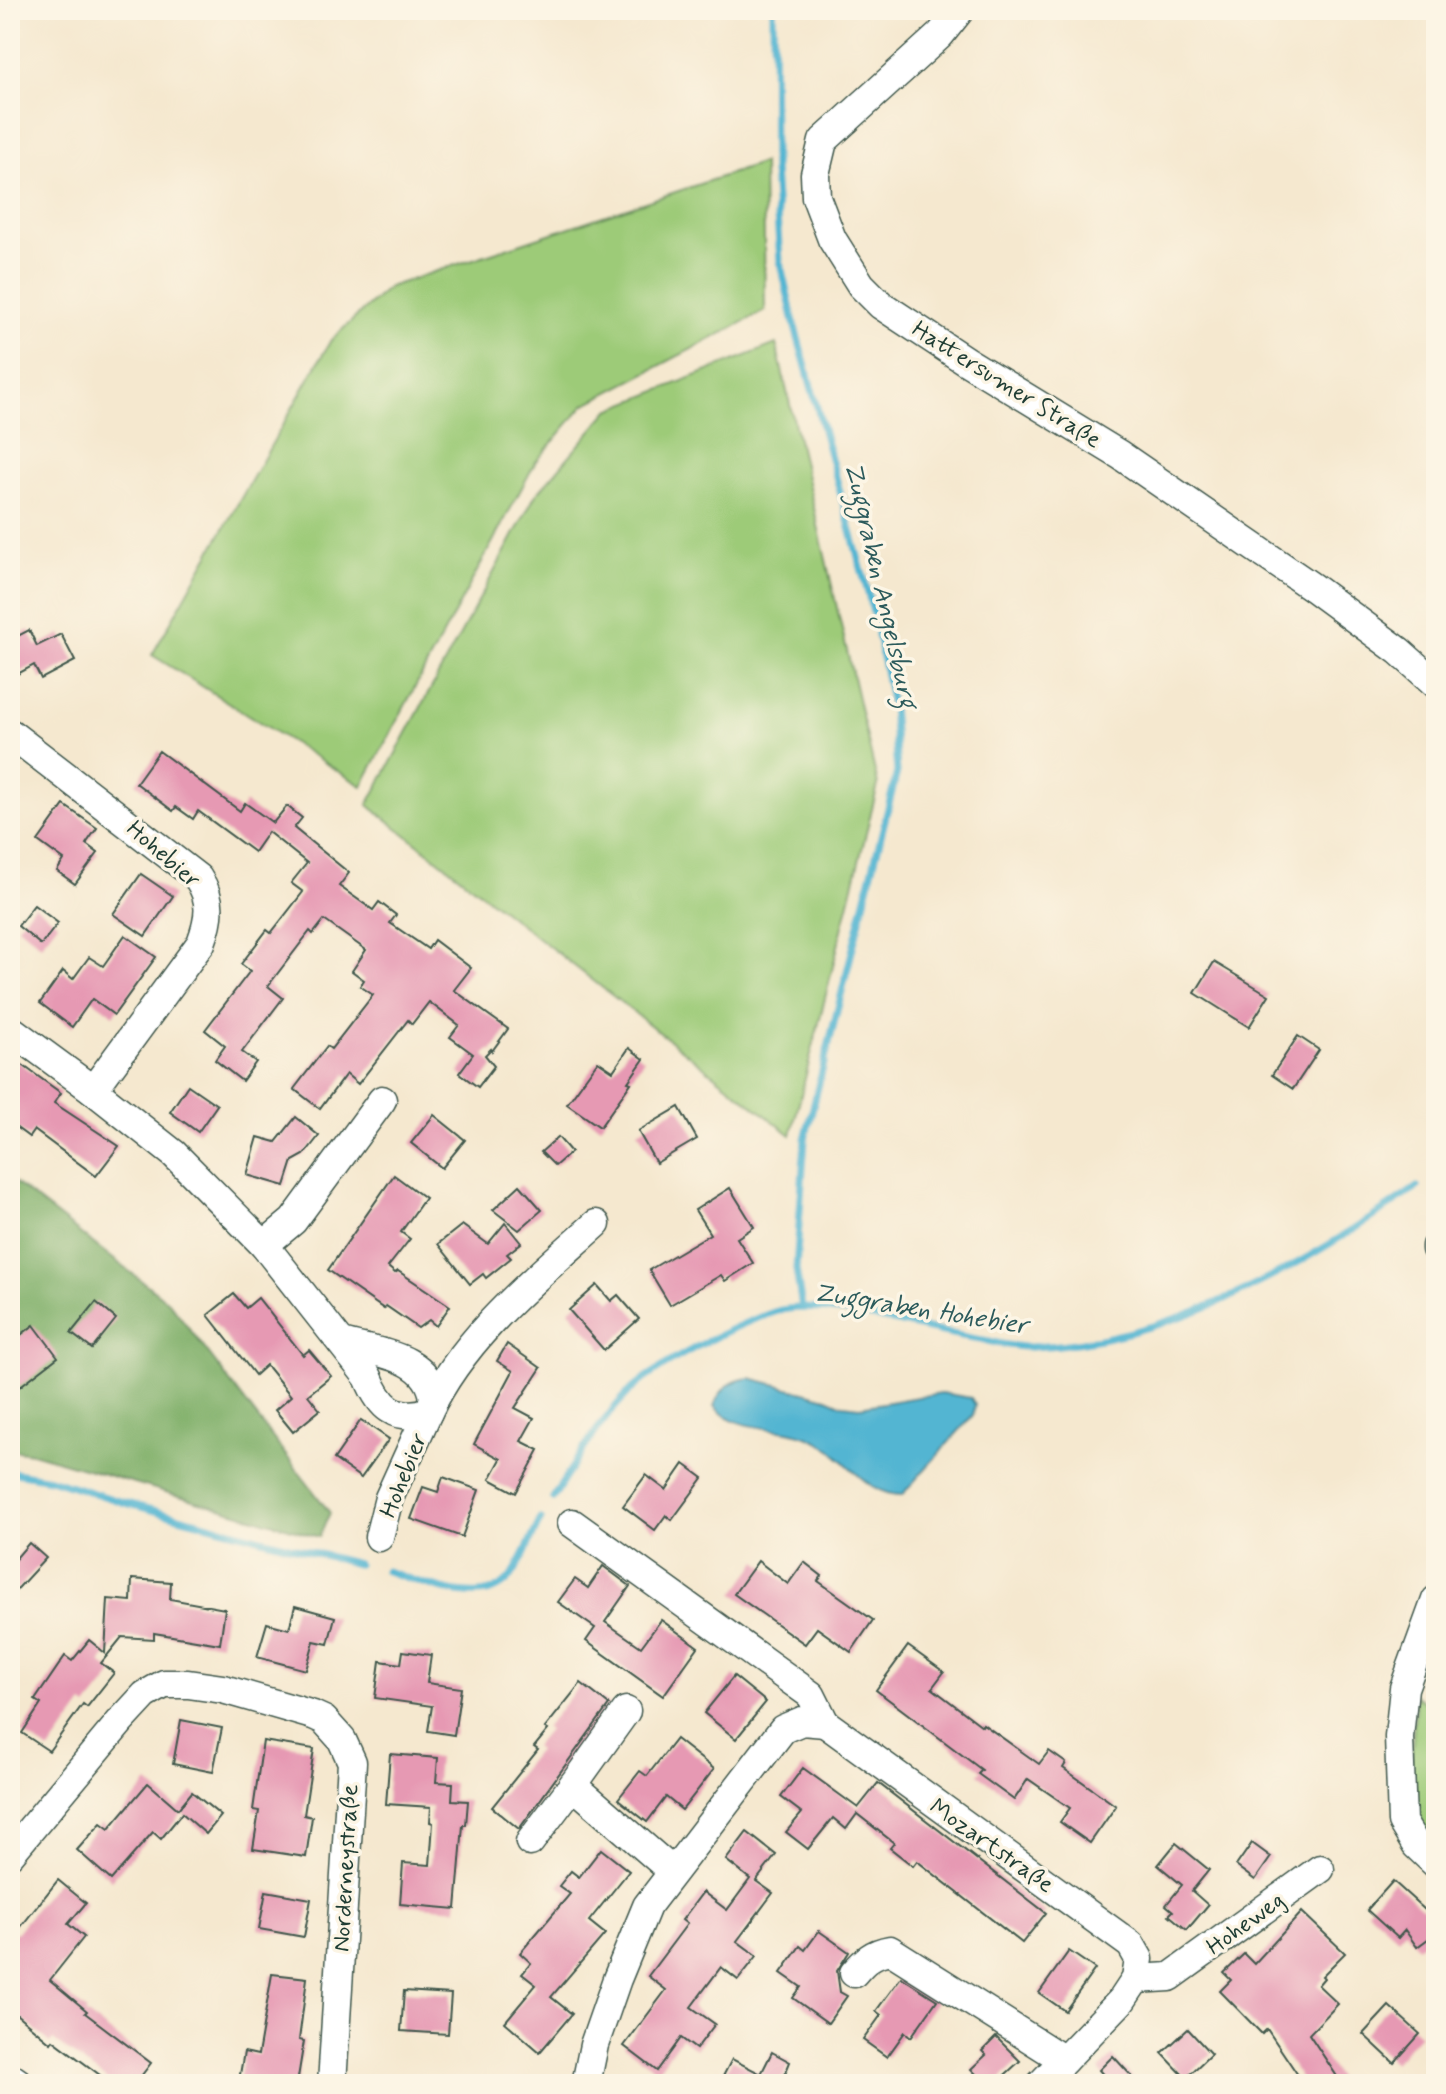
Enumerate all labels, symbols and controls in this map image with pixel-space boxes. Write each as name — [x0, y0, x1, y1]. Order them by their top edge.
street label: Hattersumer Straße — [906, 314, 1107, 456]
water label: Zuggraben Angelsburg — [832, 459, 926, 715]
street label: Hohebier — [119, 814, 207, 896]
water label: Zuggraben Hohebier — [811, 1276, 1033, 1347]
street label: Hohebier — [373, 1428, 435, 1523]
street label: Norderneystraße — [327, 1783, 366, 1953]
street label: Mozartstraße — [923, 1792, 1060, 1901]
street label: Hoheweg — [1201, 1885, 1291, 1963]

